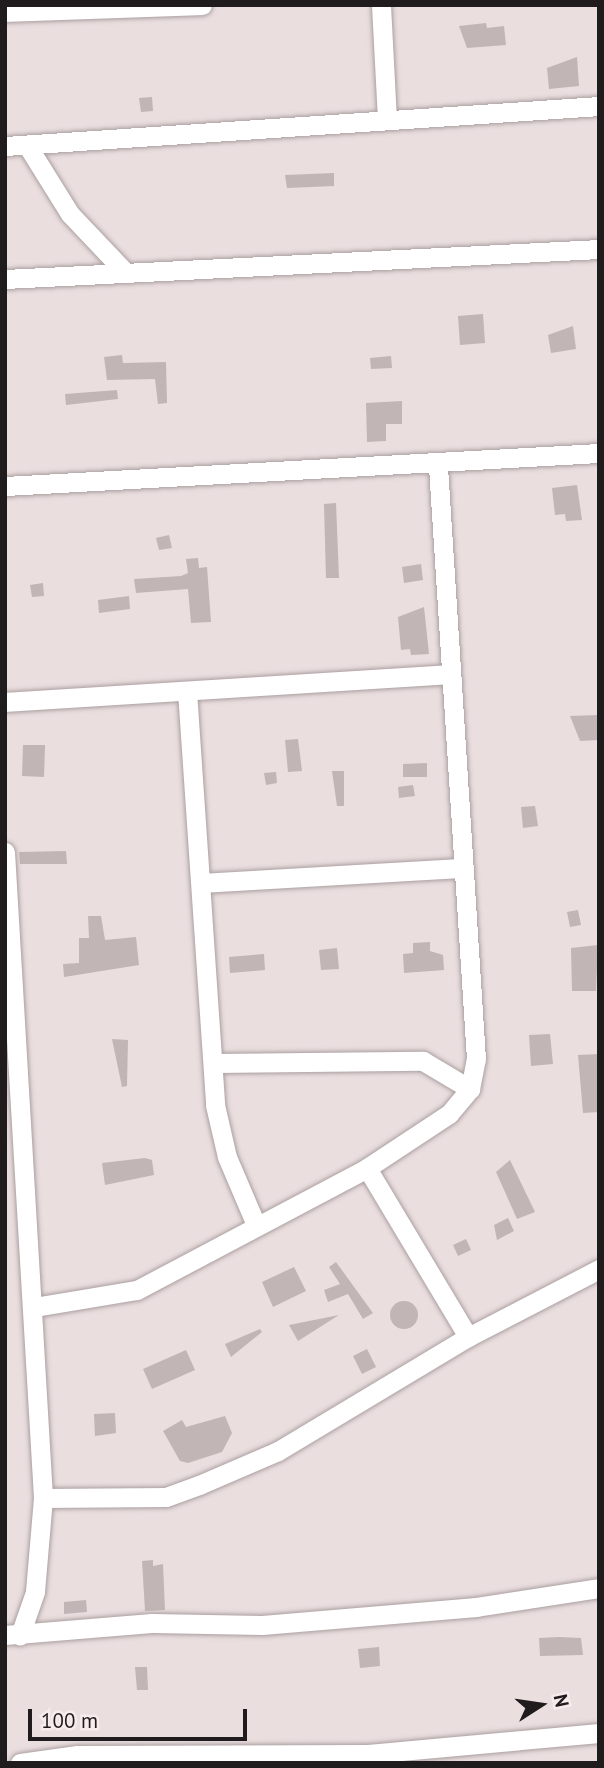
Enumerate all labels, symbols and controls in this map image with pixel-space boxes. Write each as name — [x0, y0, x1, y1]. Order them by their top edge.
north arrow — [506, 1670, 576, 1740]
text: N — [549, 1692, 575, 1709]
scale bar — [32, 1694, 250, 1738]
text: 100 m — [41, 1707, 98, 1734]

